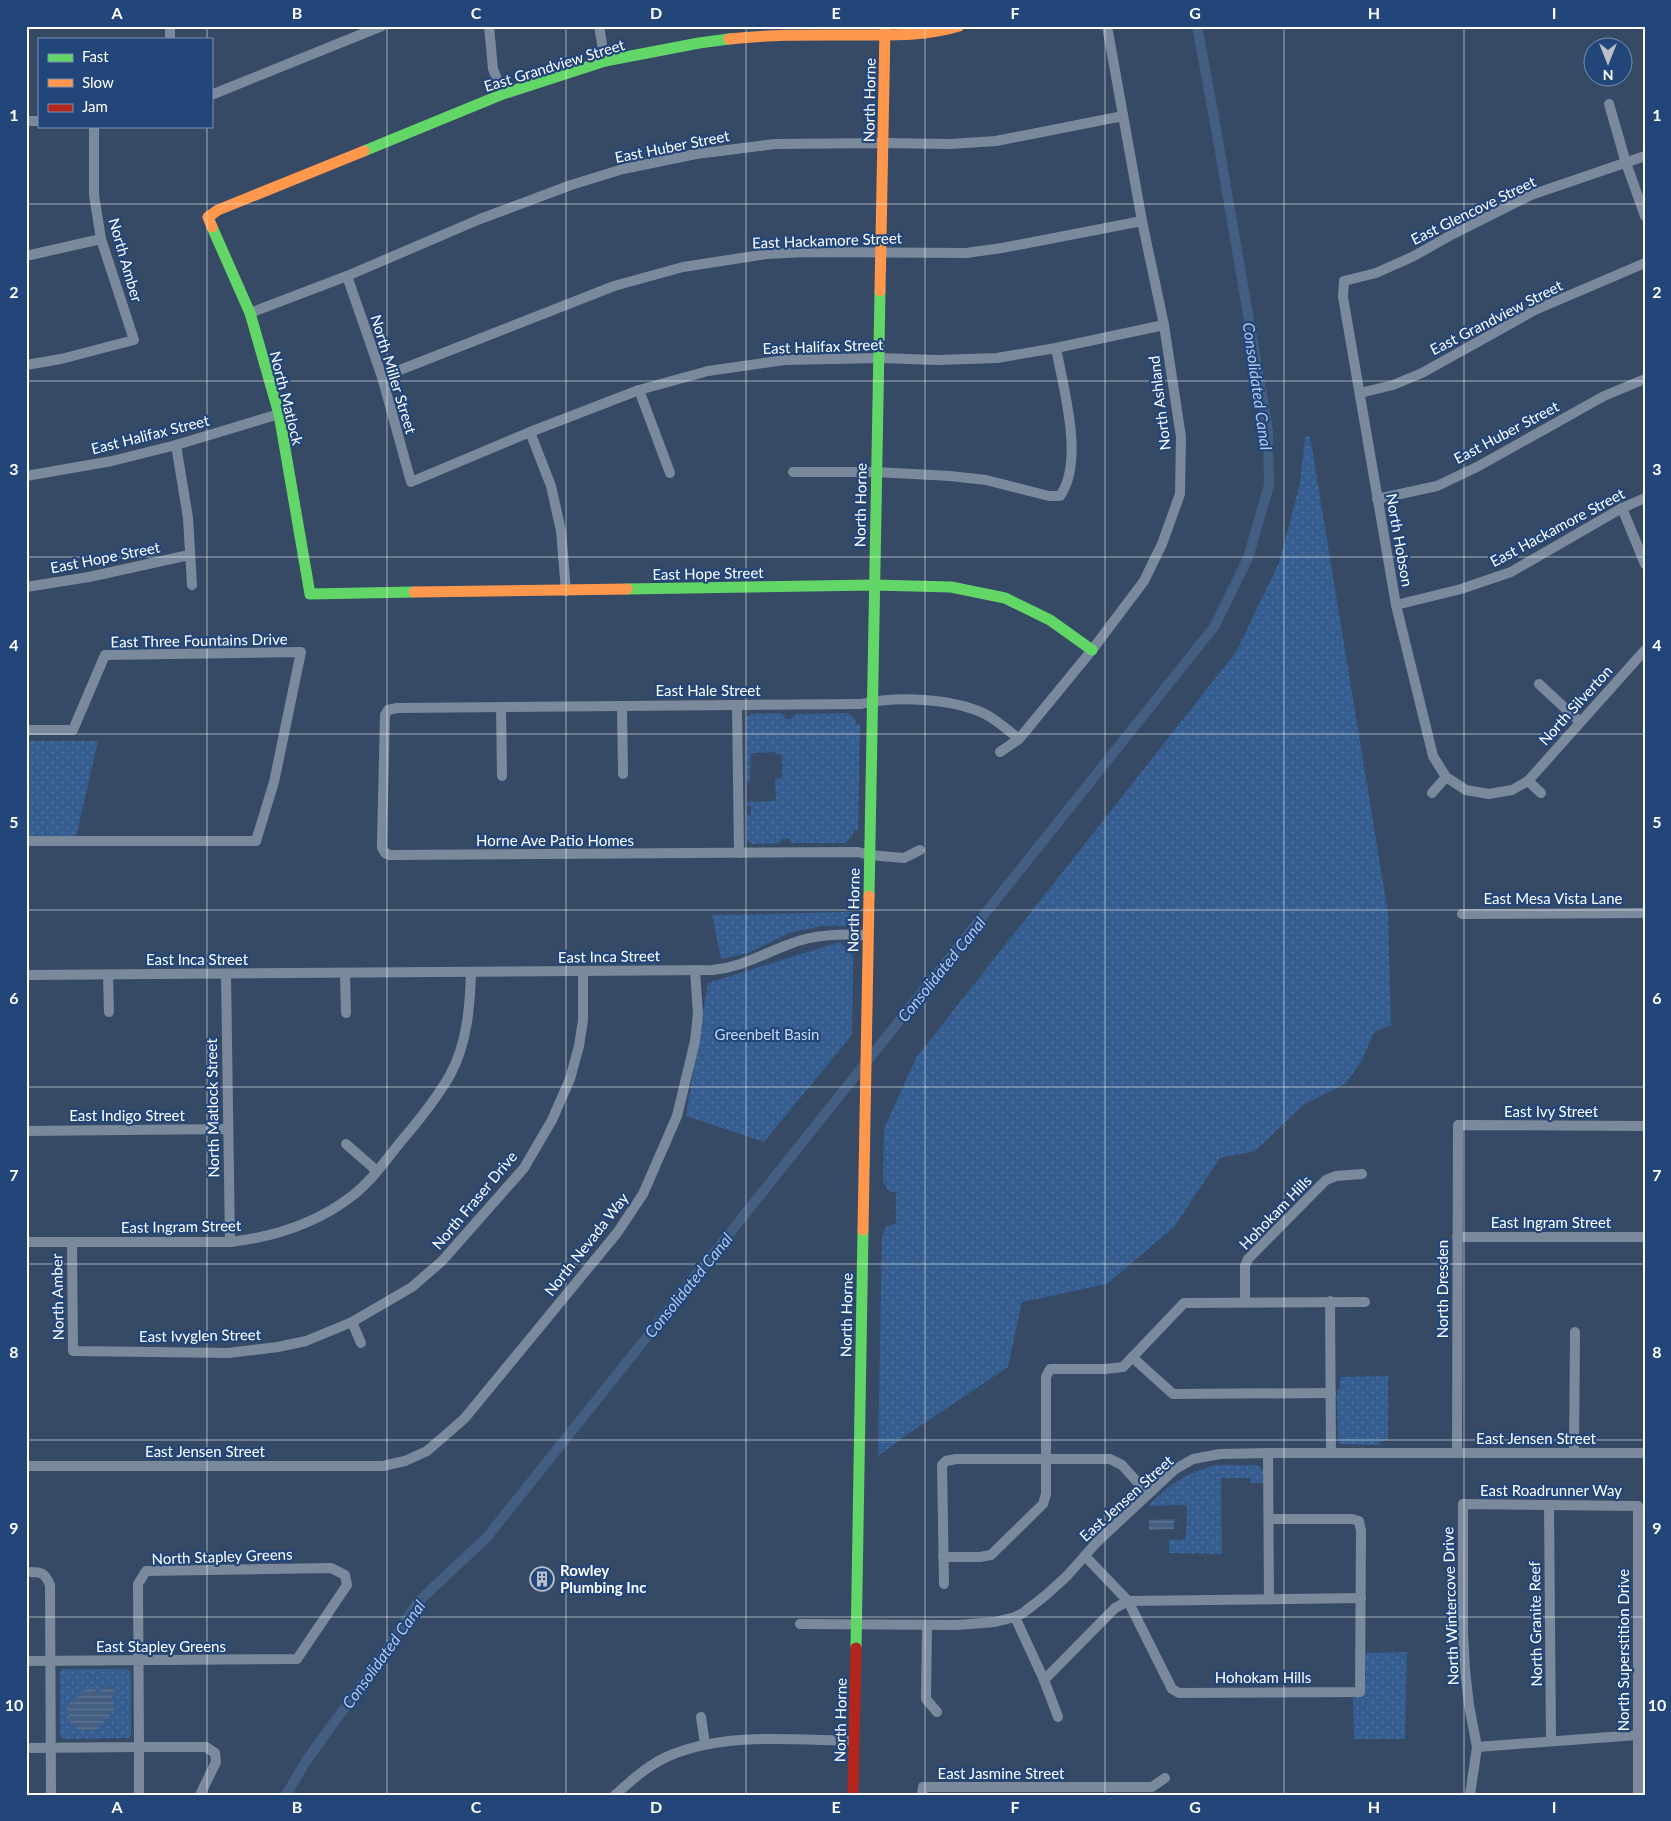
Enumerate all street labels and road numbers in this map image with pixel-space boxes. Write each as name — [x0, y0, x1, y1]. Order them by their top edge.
street label: East Grandview Street — [481, 35, 627, 95]
street label: North Horne — [859, 58, 879, 142]
street label: East Huber Street — [613, 126, 731, 166]
street label: East Glencove Street — [1408, 172, 1539, 248]
street label: North Amber — [105, 216, 147, 305]
street label: East Hackamore Street — [752, 228, 903, 252]
street label: East Grandview Street — [1427, 276, 1566, 358]
street label: North Miller Street — [367, 312, 421, 436]
street label: East Halifax Street — [762, 335, 884, 357]
street label: North Matlock — [267, 349, 307, 447]
street label: North Ashland — [1144, 355, 1174, 451]
street label: East Huber Street — [1450, 396, 1562, 467]
street label: East Halifax Street — [89, 410, 211, 457]
street label: North Horne — [850, 463, 870, 547]
street label: East Hackamore Street — [1487, 484, 1628, 570]
street label: North Hobson — [1383, 492, 1417, 588]
street label: East Hope Street — [49, 537, 162, 576]
street label: East Hope Street — [652, 563, 764, 583]
street label: East Three Fountains Drive — [110, 629, 288, 651]
street label: North Silverton — [1534, 661, 1616, 749]
street label: East Hale Street — [655, 681, 761, 699]
street label: Horne Ave Patio Homes — [476, 831, 634, 849]
street label: North Horne — [843, 868, 863, 952]
street label: East Mesa Vista Lane — [1484, 889, 1623, 907]
street label: East Inca Street — [558, 946, 661, 966]
street label: East Inca Street — [146, 950, 249, 968]
street label: North Matlock Street — [202, 1038, 222, 1178]
street label: East Ivy Street — [1504, 1102, 1599, 1120]
street label: East Indigo Street — [69, 1106, 185, 1124]
street label: North Fraser Drive — [428, 1147, 520, 1253]
street label: Hohokam Hills — [1235, 1171, 1315, 1253]
street label: North Nevada Way — [540, 1189, 632, 1299]
street label: East Ingram Street — [1491, 1213, 1612, 1231]
street label: East Ingram Street — [121, 1216, 242, 1236]
street label: North Dresden — [1433, 1240, 1451, 1338]
street label: North Amber — [47, 1253, 67, 1340]
street label: North Horne — [836, 1273, 856, 1357]
street label: East Ivyglen Street — [139, 1325, 262, 1345]
street label: East Jensen Street — [1476, 1429, 1597, 1447]
street label: East Jensen Street — [145, 1442, 266, 1460]
street label: East Jensen Street — [1075, 1451, 1177, 1545]
street label: East Roadrunner Way — [1480, 1481, 1622, 1499]
street label: North Wintercove Drive — [1438, 1526, 1462, 1686]
street label: North Stapley Greens — [151, 1545, 293, 1567]
street label: North Granite Reef — [1525, 1560, 1545, 1687]
street label: North Superstition Drive — [1614, 1569, 1632, 1731]
street label: East Stapley Greens — [96, 1637, 226, 1655]
street label: Hohokam Hills — [1215, 1668, 1311, 1686]
street label: North Horne — [830, 1678, 850, 1762]
street label: East Jasmine Street — [938, 1764, 1065, 1782]

